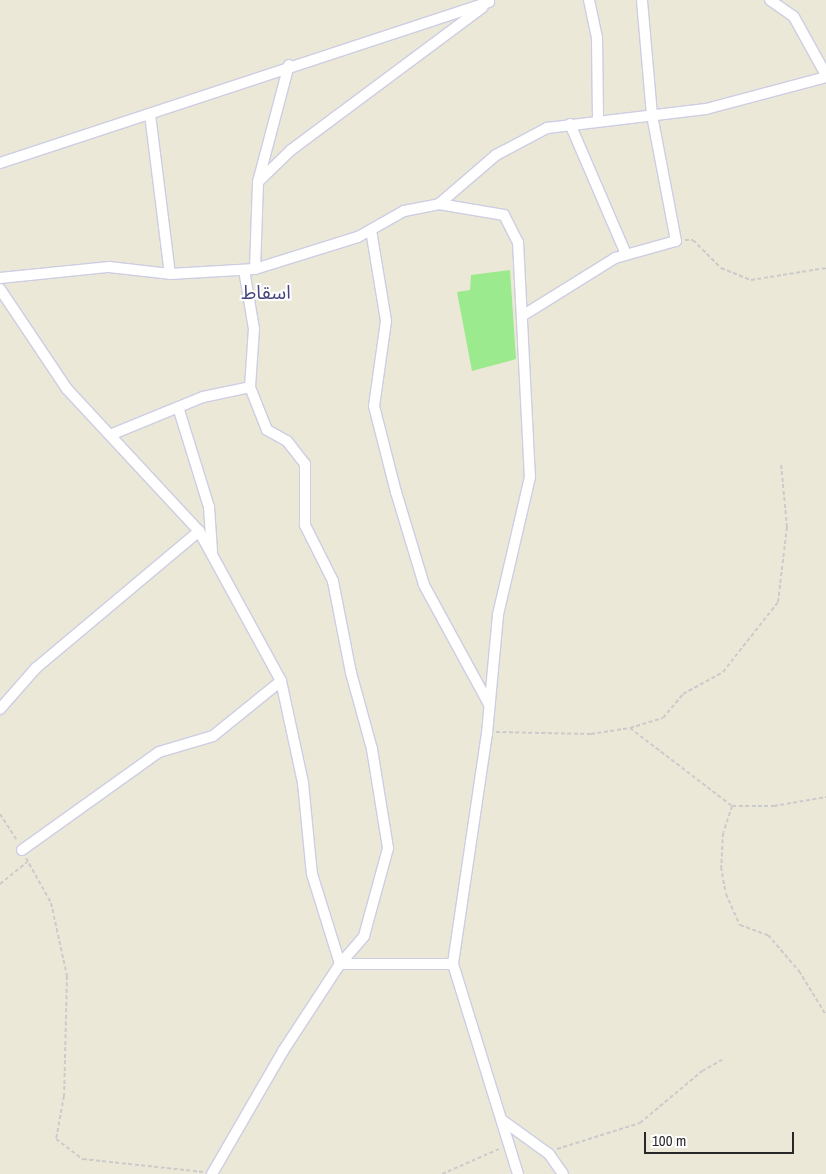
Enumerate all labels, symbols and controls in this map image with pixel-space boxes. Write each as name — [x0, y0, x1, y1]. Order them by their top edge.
district label: اسقاط — [241, 282, 291, 304]
scale bar — [646, 1122, 796, 1154]
text: 100 m — [652, 1130, 686, 1151]

